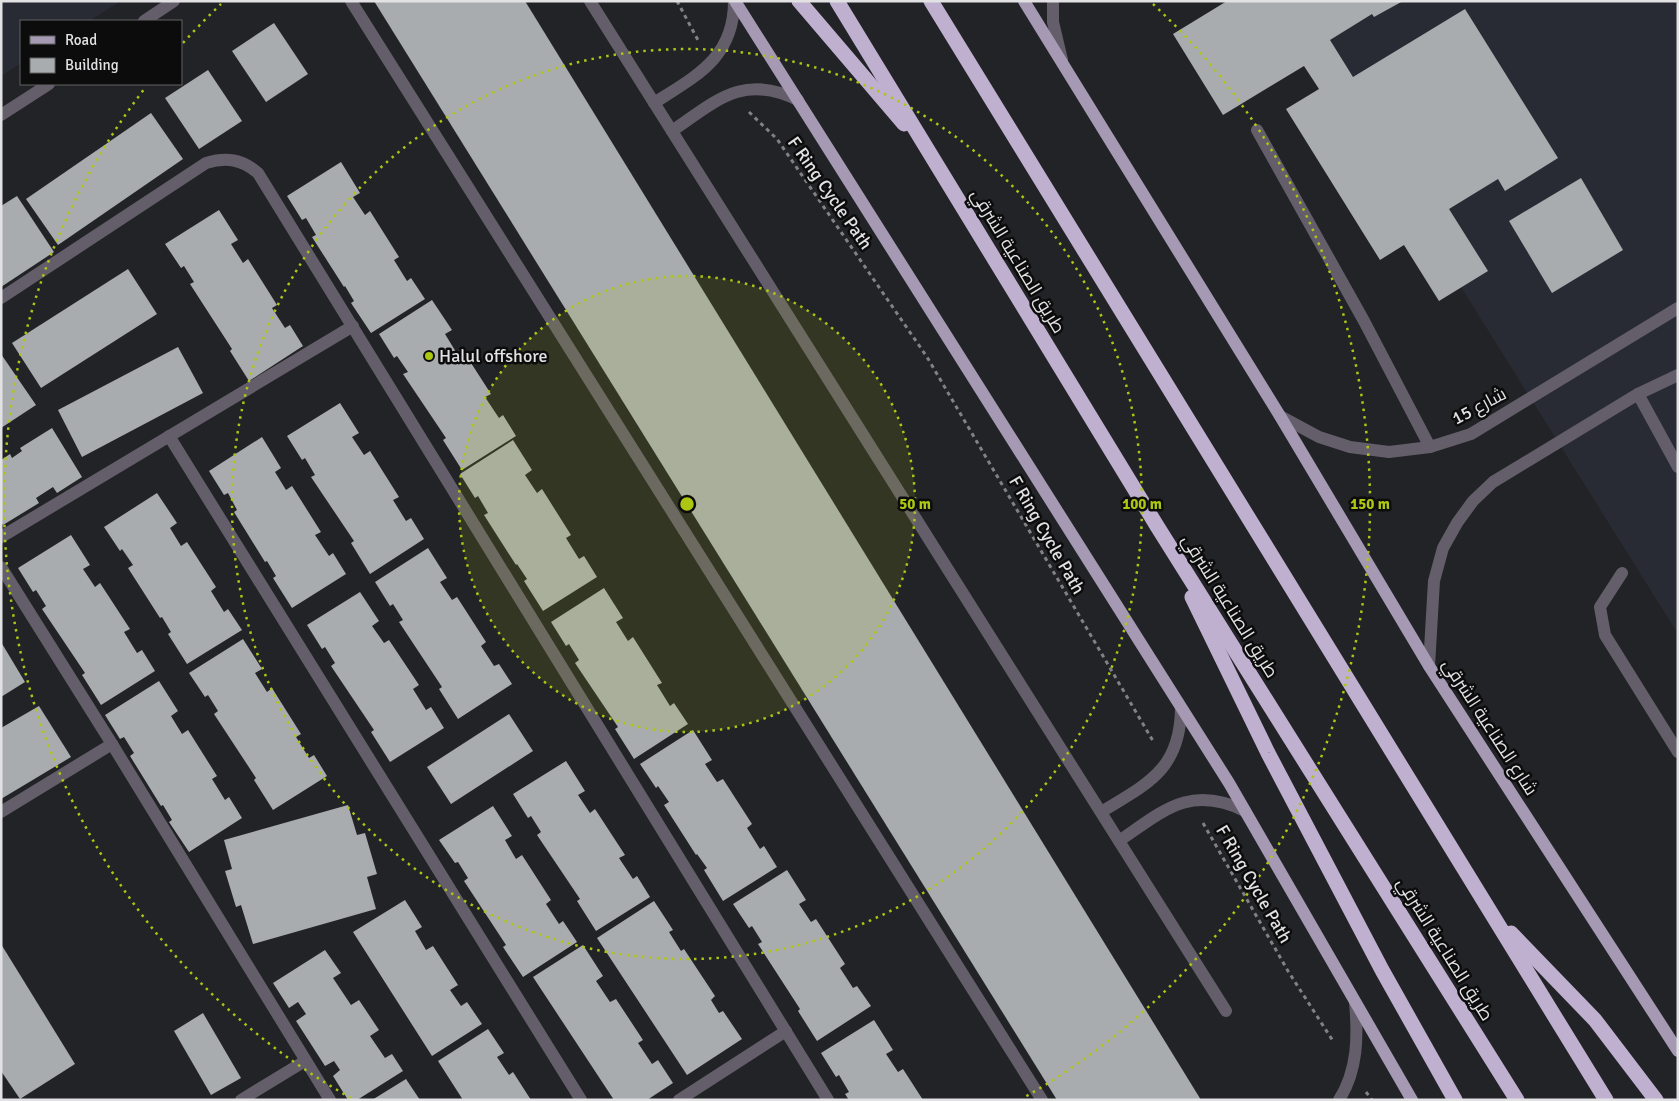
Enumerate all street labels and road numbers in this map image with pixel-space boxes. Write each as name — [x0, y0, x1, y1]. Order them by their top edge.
street label: F Ring Cycle Path — [783, 132, 877, 254]
street label: طريق الصناعية الشرقي — [964, 185, 1070, 339]
street label: شارع 15 — [1448, 383, 1510, 430]
street label: F Ring Cycle Path — [1004, 472, 1090, 598]
street label: طريق الصناعية الشرقي — [1174, 530, 1283, 683]
street label: شارع الصناعية الشرقي — [1435, 655, 1542, 801]
street label: F Ring Cycle Path — [1211, 821, 1297, 947]
street label: طريق الصناعية الشرقي — [1389, 873, 1498, 1026]

